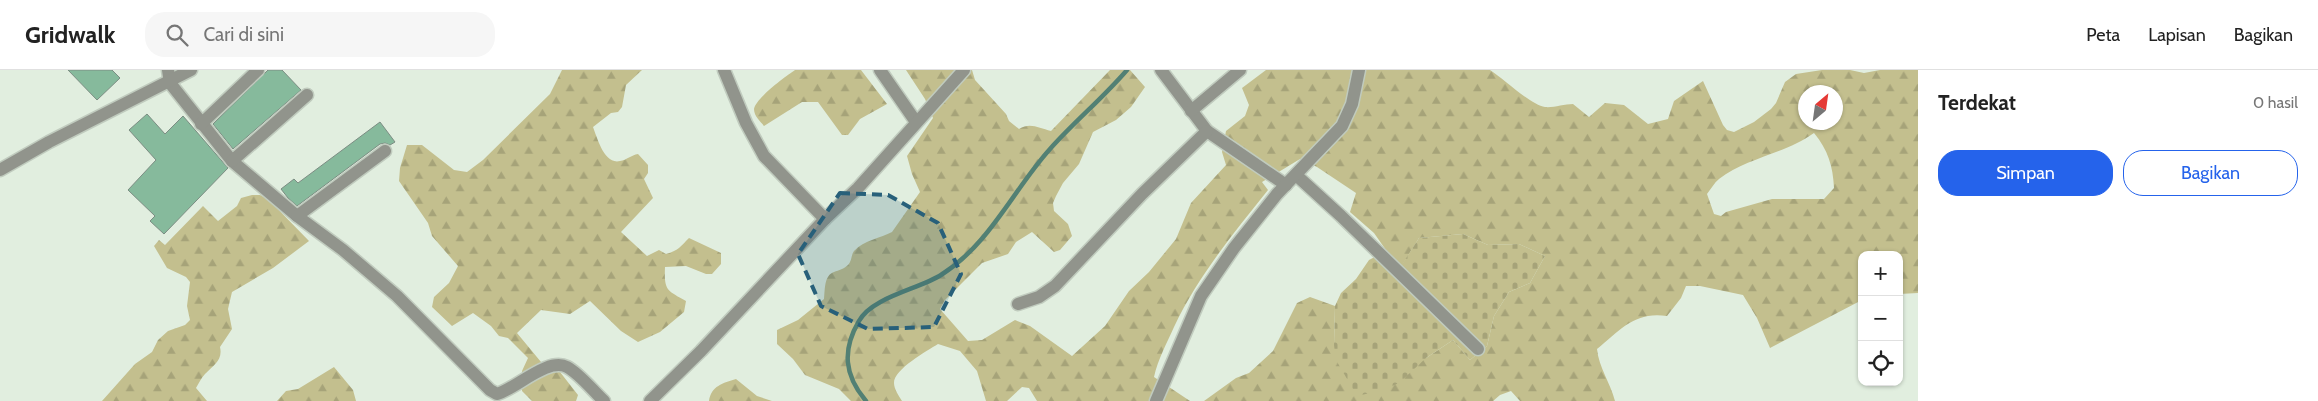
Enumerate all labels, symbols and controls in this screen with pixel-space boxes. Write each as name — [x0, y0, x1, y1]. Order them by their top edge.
search box — [145, 12, 495, 57]
text: Gridwalk — [25, 20, 115, 49]
icon: search — [163, 21, 191, 49]
text: Cari di sini — [203, 23, 284, 46]
text: Peta — [2086, 24, 2120, 46]
text: Lapisan — [2148, 24, 2206, 46]
text: Bagikan — [2234, 24, 2293, 46]
north arrow — [1798, 85, 1843, 130]
text: Terdekat — [1938, 90, 2016, 115]
text: 0 hasil — [2253, 93, 2298, 112]
button: Simpan — [1938, 150, 2113, 196]
button: Bagikan — [2123, 150, 2298, 196]
map controls — [1858, 251, 1903, 386]
button: + — [1858, 251, 1903, 296]
button: − — [1858, 296, 1903, 341]
button: locate — [1858, 341, 1903, 386]

